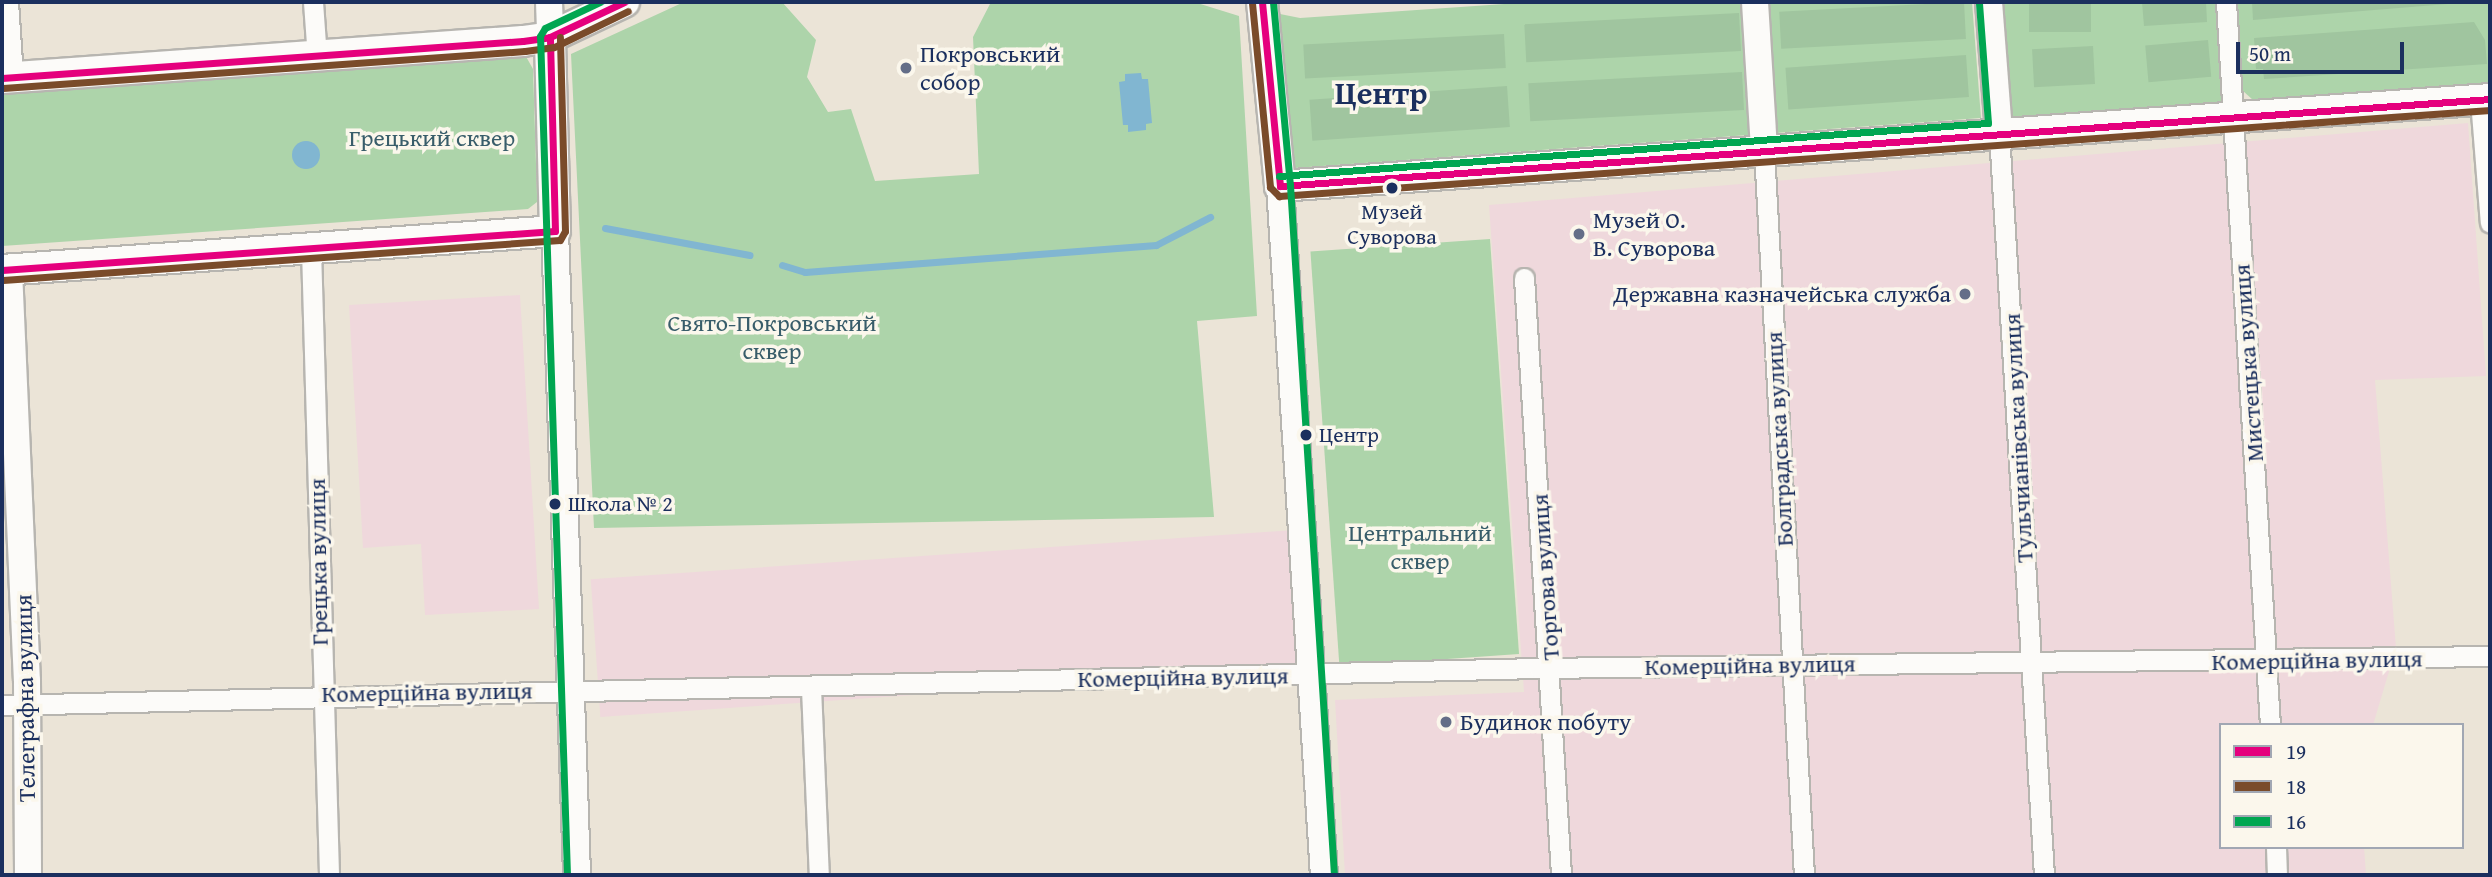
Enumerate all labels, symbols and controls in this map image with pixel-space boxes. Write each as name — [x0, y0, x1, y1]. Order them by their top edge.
scale bar — [2240, 28, 2408, 72]
text: 50 m — [2249, 38, 2291, 69]
place label: Покровський собор — [920, 40, 1060, 96]
marker: Покровський собор — [898, 60, 914, 76]
district label: Центр — [1335, 74, 1427, 112]
park label: Грецький сквер — [349, 124, 515, 152]
marker: Музей Суворова — [1385, 181, 1399, 195]
place label: Музей Суворова — [1347, 198, 1437, 249]
place label: Музей О. В. Суворова — [1593, 206, 1715, 262]
marker: Музей О. В. Суворова — [1571, 226, 1587, 242]
street label: Мистецька вулиця — [2227, 263, 2269, 463]
place label: Державна казначейська служба — [1613, 280, 1951, 308]
marker: Державна казначейська служба — [1957, 286, 1973, 302]
park label: Свято-Покровський сквер — [667, 309, 877, 365]
street label: Тульчианівська вулиця — [1997, 313, 2039, 563]
street label: Болградська вулиця — [1759, 331, 1799, 547]
place label: Центр — [1319, 422, 1379, 448]
marker: Центр — [1299, 428, 1313, 442]
street label: Грецька вулиця — [302, 478, 334, 646]
place label: Школа № 2 — [568, 491, 673, 517]
street label: Торгова вулиця — [1525, 493, 1565, 661]
marker: Школа № 2 — [548, 497, 562, 511]
park label: Центральний сквер — [1348, 519, 1492, 575]
street label: Телеграфна вулиця — [9, 594, 41, 802]
street label: Комерційна вулиця — [2211, 644, 2423, 676]
street label: Комерційна вулиця — [1644, 649, 1856, 681]
street label: Комерційна вулиця — [1077, 661, 1289, 693]
street label: Комерційна вулиця — [321, 676, 533, 708]
place label: Будинок побуту — [1460, 708, 1631, 736]
marker: Будинок побуту — [1438, 714, 1454, 730]
legend — [2219, 723, 2464, 849]
text: 19 — [2286, 736, 2306, 767]
text: 18 — [2286, 771, 2306, 802]
text: 16 — [2286, 806, 2306, 837]

